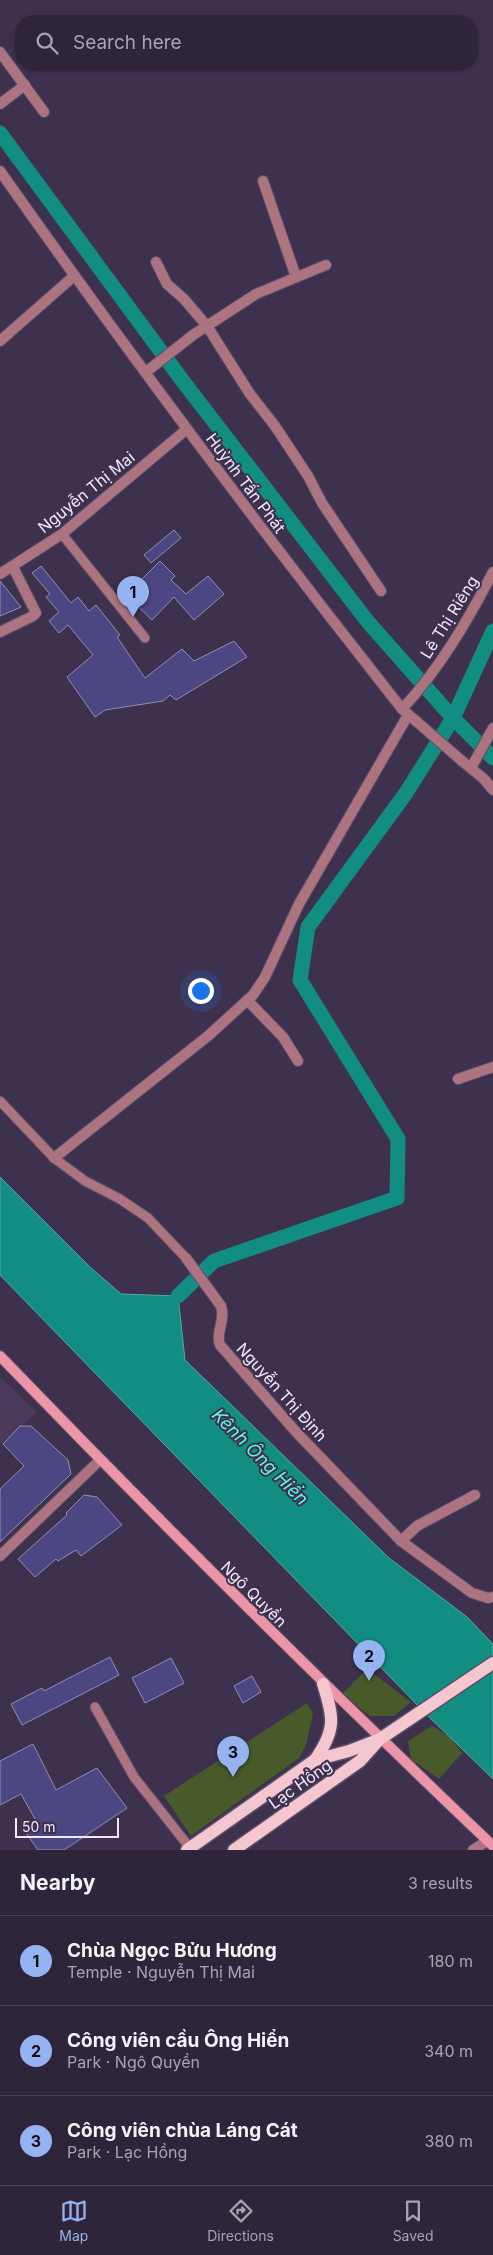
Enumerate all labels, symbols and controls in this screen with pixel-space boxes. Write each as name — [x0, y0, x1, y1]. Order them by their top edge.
search box — [15, 15, 478, 70]
icon: search — [33, 29, 61, 57]
text: Search here — [73, 31, 182, 54]
street label: Huỳnh Tấn Phát — [202, 429, 290, 537]
street label: Nguyễn Thị Mai — [34, 447, 138, 537]
street label: Lê Thị Riêng — [416, 572, 482, 662]
pin: 1 — [117, 576, 149, 617]
your location — [188, 978, 214, 1004]
street label: Nguyễn Thị Định — [232, 1339, 332, 1445]
water label: Kênh Ông Hiển — [208, 1403, 314, 1509]
street label: Ngô Quyền — [217, 1557, 291, 1631]
pin: 2 — [353, 1640, 385, 1681]
pin: 3 — [217, 1736, 249, 1777]
street label: Lạc Hồng — [265, 1755, 335, 1813]
scale bar — [15, 1815, 119, 1838]
text: 50 m — [22, 1818, 56, 1835]
text: Nearby — [20, 1870, 95, 1895]
text: 3 results — [408, 1873, 473, 1893]
text: Chùa Ngọc Bửu Hương — [67, 1939, 277, 1962]
text: 1 — [33, 1951, 39, 1971]
text: 180 m — [428, 1951, 473, 1971]
text: Temple · Nguyễn Thị Mai — [67, 1962, 255, 1982]
text: Công viên cầu Ông Hiển — [67, 2029, 289, 2052]
text: 2 — [31, 2041, 41, 2061]
text: 340 m — [424, 2041, 473, 2061]
text: Park · Ngô Quyền — [67, 2052, 200, 2072]
text: Công viên chùa Láng Cát — [67, 2119, 298, 2142]
text: 3 — [31, 2131, 41, 2151]
text: 380 m — [425, 2131, 473, 2151]
text: Park · Lạc Hồng — [67, 2142, 187, 2162]
tab: Map — [59, 2197, 88, 2244]
tab: Directions — [207, 2197, 274, 2244]
tab: Saved — [393, 2197, 434, 2244]

